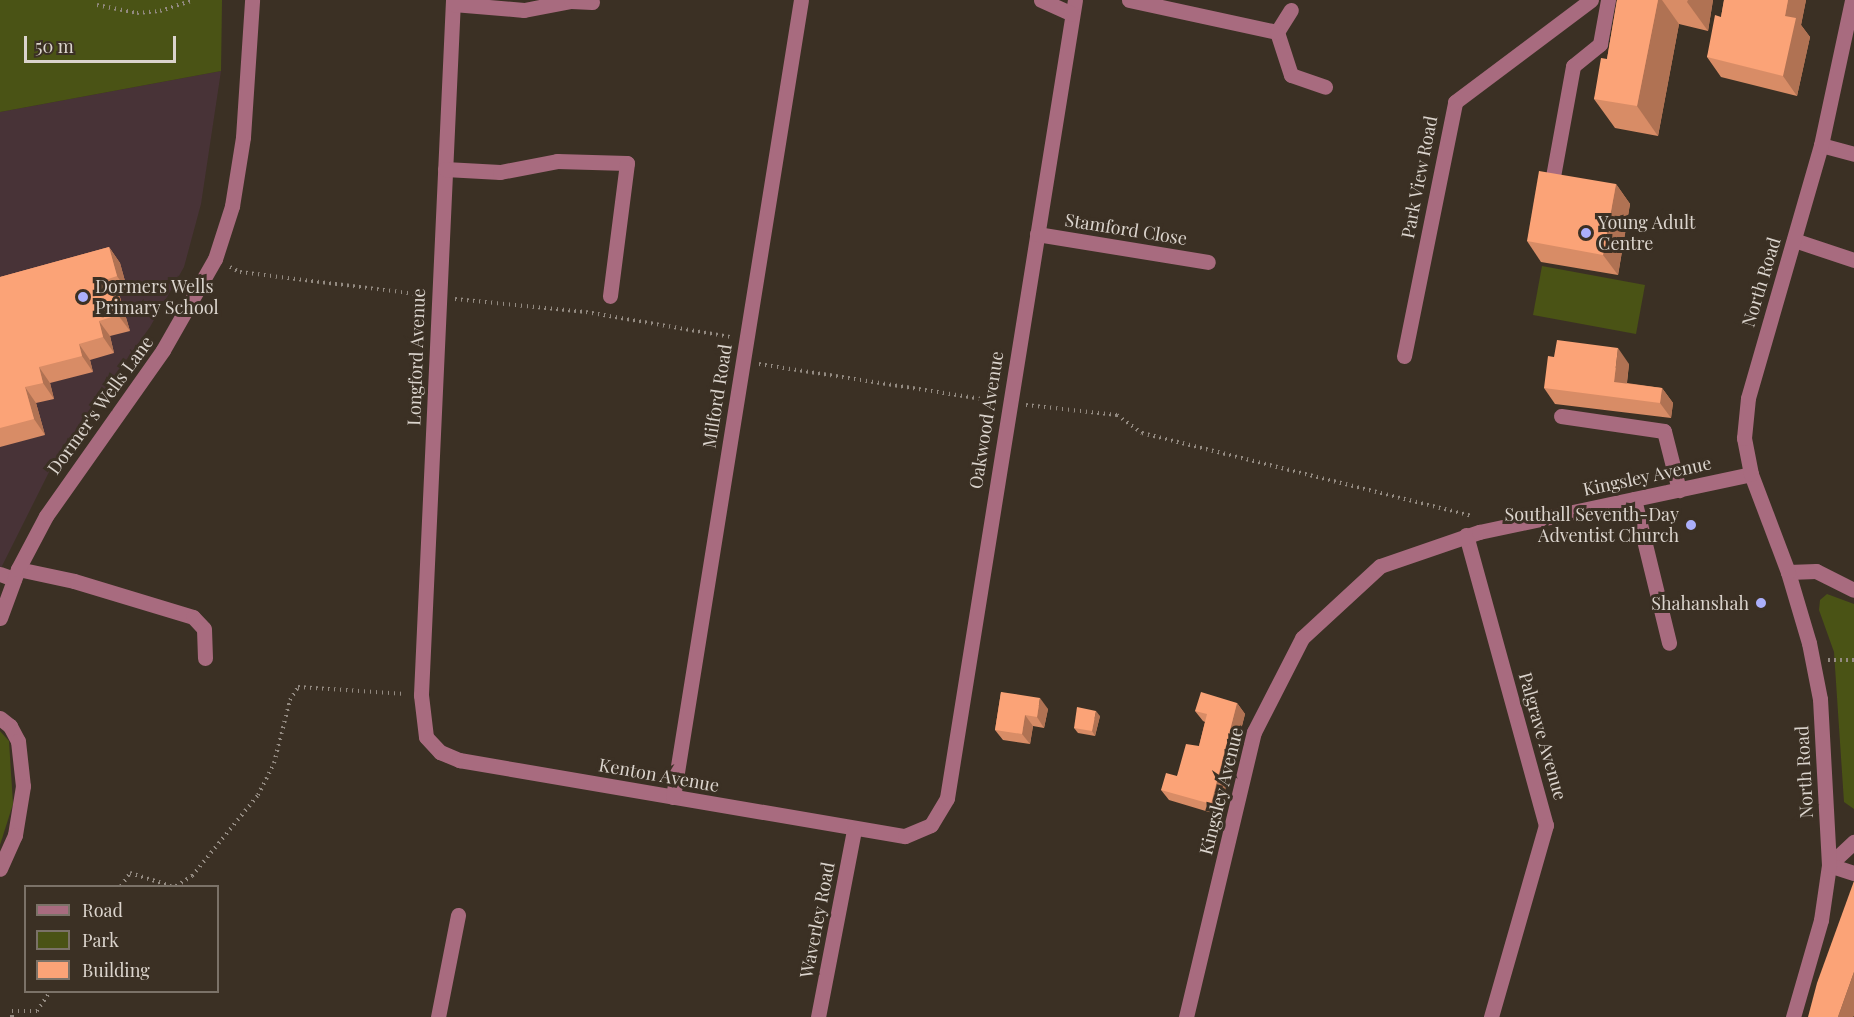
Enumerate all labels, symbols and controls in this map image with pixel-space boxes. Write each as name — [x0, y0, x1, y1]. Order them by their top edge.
scale bar — [27, 24, 178, 62]
text: 50 m — [35, 34, 74, 58]
street label: Park View Road — [1396, 113, 1442, 241]
street label: Stamford Close — [1063, 209, 1189, 249]
place label: Young Adult Centre — [1598, 212, 1696, 254]
marker: Young Adult Centre — [1579, 226, 1593, 240]
street label: North Road — [1737, 235, 1785, 329]
place label: Dormers Wells Primary School — [95, 276, 219, 318]
street label: Longford Avenue — [403, 288, 429, 426]
marker: Dormers Wells Primary School — [76, 290, 90, 304]
street label: Dormer's Wells Lane — [42, 331, 158, 479]
street label: Milford Road — [698, 342, 736, 450]
street label: Oakwood Avenue — [964, 349, 1008, 491]
street label: Kingsley Avenue — [1580, 452, 1714, 500]
place label: Southall Seventh-Day Adventist Church — [1504, 504, 1679, 546]
marker: Southall Seventh-Day Adventist Church — [1684, 518, 1698, 532]
place label: Shahanshah — [1651, 592, 1749, 614]
marker: Shahanshah — [1754, 596, 1768, 610]
street label: Palgrave Avenue — [1514, 669, 1572, 803]
street label: Kingsley Avenue — [1195, 724, 1247, 858]
street label: North Road — [1791, 725, 1817, 819]
street label: Kenton Avenue — [597, 754, 721, 796]
street label: Waverley Road — [795, 860, 839, 980]
legend — [24, 885, 219, 993]
text: Road — [82, 898, 123, 922]
text: Park — [82, 928, 119, 952]
text: Building — [82, 958, 150, 982]

